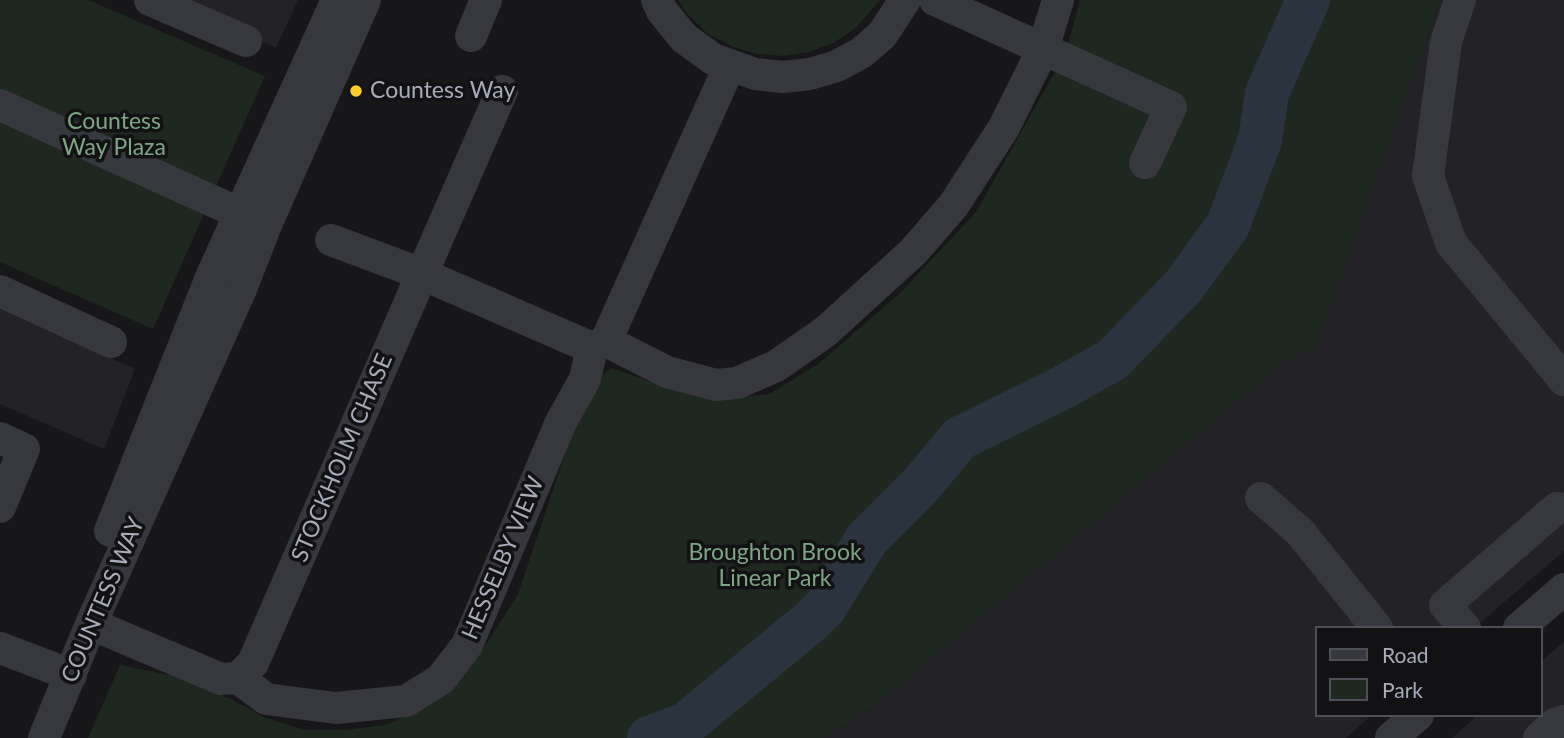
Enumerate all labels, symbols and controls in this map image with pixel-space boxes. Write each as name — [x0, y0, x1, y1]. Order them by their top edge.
place label: Countess Way — [370, 77, 515, 105]
marker: Countess Way — [348, 83, 364, 99]
park label: Countess Way Plaza — [62, 108, 166, 162]
street label: STOCKHOLM CHASE — [286, 350, 398, 566]
street label: HESSELBY VIEW — [456, 472, 550, 644]
street label: COUNTESS WAY — [56, 513, 150, 687]
park label: Broughton Brook Linear Park — [688, 539, 862, 593]
legend — [1316, 626, 1543, 717]
text: Road — [1382, 642, 1429, 667]
text: Park — [1382, 677, 1423, 702]

